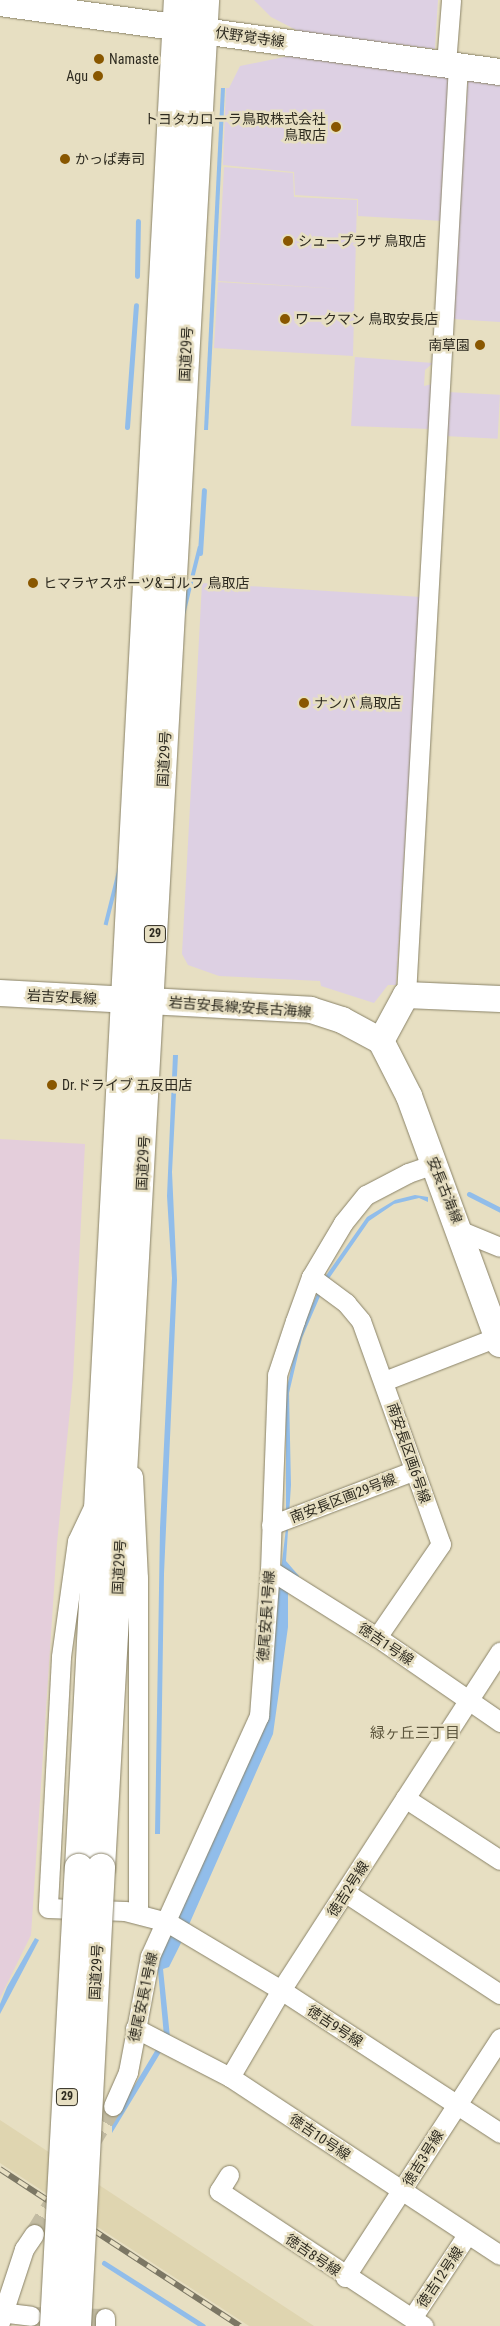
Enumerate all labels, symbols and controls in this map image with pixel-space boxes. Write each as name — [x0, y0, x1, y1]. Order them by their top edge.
street label: 伏野覚寺線 — [214, 24, 286, 50]
place label: Namaste — [109, 51, 159, 67]
marker: Namaste — [93, 53, 105, 65]
place label: Agu — [66, 68, 88, 84]
marker: Agu — [92, 70, 104, 82]
place label: トヨタカローラ鳥取株式会社 鳥取店 — [144, 111, 326, 144]
marker: トヨタカローラ鳥取株式会社 鳥取店 — [330, 121, 342, 133]
place label: かっぱ寿司 — [75, 151, 145, 167]
marker: かっぱ寿司 — [59, 153, 71, 165]
place label: シュープラザ 鳥取店 — [298, 233, 427, 249]
marker: シュープラザ 鳥取店 — [282, 235, 294, 247]
place label: ワークマン 鳥取安長店 — [295, 311, 438, 327]
marker: ワークマン 鳥取安長店 — [279, 313, 291, 325]
street label: 国道29号 — [176, 326, 196, 382]
place label: 南草園 — [428, 337, 470, 353]
marker: 南草園 — [474, 339, 486, 351]
place label: ヒマラヤスポーツ&ゴルフ 鳥取店 — [43, 575, 250, 591]
marker: ヒマラヤスポーツ&ゴルフ 鳥取店 — [27, 577, 39, 589]
place label: ナンバ 鳥取店 — [314, 695, 401, 711]
marker: ナンバ 鳥取店 — [298, 697, 310, 709]
street label: 国道29号 — [154, 731, 174, 787]
road number: 29 — [144, 924, 166, 944]
street label: 岩吉安長線 — [27, 987, 97, 1007]
street label: 岩吉安長線;安長古海線 — [168, 994, 312, 1020]
place label: Dr.ドライブ 五反田店 — [62, 1077, 192, 1093]
marker: Dr.ドライブ 五反田店 — [46, 1079, 58, 1091]
street label: 国道29号 — [133, 1135, 153, 1191]
street label: 安長古海線 — [424, 1154, 466, 1226]
street label: 南安長区画6号線 — [384, 1401, 434, 1505]
street label: 南安長区画29号線 — [288, 1470, 398, 1526]
street label: 国道29号 — [109, 1539, 129, 1595]
street label: 徳尾安長1号線 — [254, 1570, 278, 1662]
street label: 徳吉1号線 — [355, 1619, 417, 1669]
district label: 緑ヶ丘三丁目 — [370, 1725, 460, 1743]
street label: 徳吉2号線 — [324, 1858, 372, 1920]
street label: 国道29号 — [86, 1944, 106, 2000]
street label: 徳尾安長1号線 — [125, 1951, 161, 2043]
street label: 徳吉9号線 — [304, 2002, 366, 2050]
road number: 29 — [56, 2088, 78, 2106]
street label: 徳吉10号線 — [286, 2111, 354, 2163]
street label: 徳吉3号線 — [399, 2127, 447, 2189]
street label: 徳吉8号線 — [282, 2230, 344, 2280]
street label: 徳吉12号線 — [414, 2243, 466, 2311]

